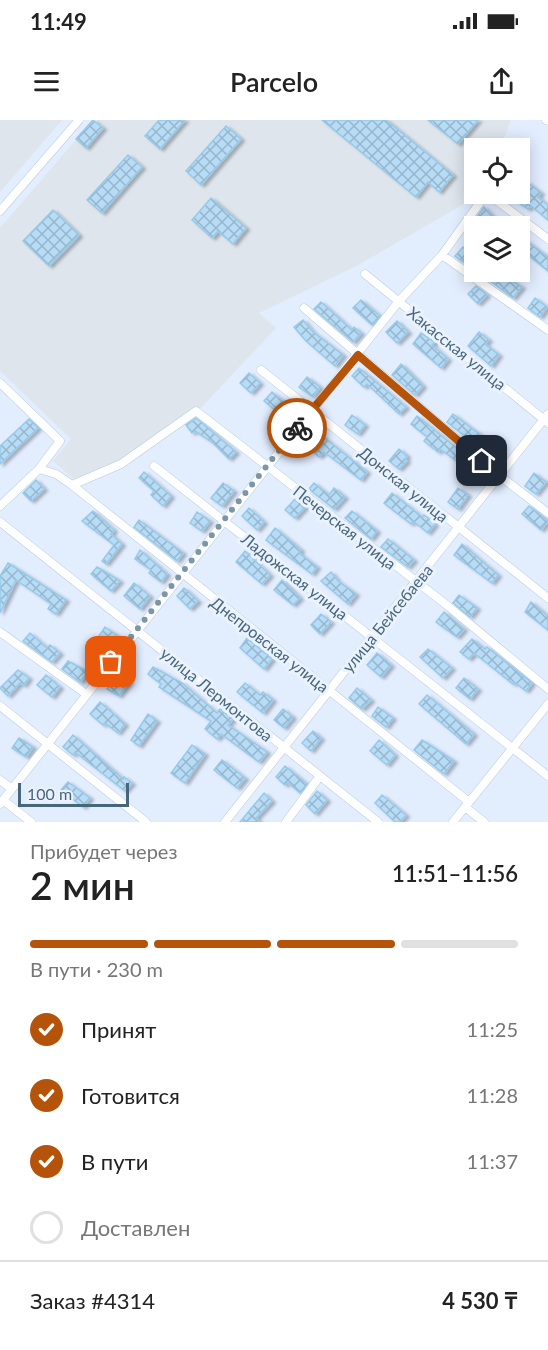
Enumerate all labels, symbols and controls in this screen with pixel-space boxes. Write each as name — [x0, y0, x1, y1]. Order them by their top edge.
text: 11:49 — [30, 8, 87, 35]
icon: menu — [30, 65, 63, 98]
text: Parcelo — [230, 65, 318, 98]
icon: share — [485, 65, 518, 98]
map controls — [464, 138, 530, 282]
button: locate — [464, 138, 530, 204]
button: layers — [464, 216, 530, 282]
street label: Хакасская улица — [404, 302, 510, 394]
courier — [267, 398, 327, 458]
icon: bike — [281, 412, 314, 445]
pin — [456, 435, 507, 486]
street label: Донская улица — [355, 442, 453, 526]
icon: home — [465, 444, 498, 477]
street label: Печерская улица — [290, 481, 400, 573]
street label: Ладожская улица — [237, 528, 352, 623]
street label: улица Бейсебаева — [338, 560, 436, 676]
street label: Днепровская улица — [207, 592, 333, 696]
pin — [85, 636, 136, 687]
street label: улица Лермонтова — [157, 643, 277, 745]
icon: bag — [94, 645, 127, 678]
scale bar — [18, 780, 129, 808]
text: 100 m — [27, 784, 72, 803]
text: Прибудет через — [30, 839, 177, 863]
text: 11:51–11:56 — [392, 860, 518, 887]
text: 2 мин — [30, 862, 135, 908]
text: В пути · 230 m — [30, 957, 163, 981]
icon: check — [30, 1013, 63, 1046]
text: Принят — [81, 1016, 156, 1043]
text: 11:25 — [467, 1017, 518, 1041]
icon: check — [30, 1079, 63, 1112]
text: Готовится — [81, 1082, 180, 1109]
text: 11:28 — [467, 1083, 518, 1107]
icon: check — [30, 1145, 63, 1178]
text: В пути — [81, 1148, 148, 1175]
text: 11:37 — [467, 1149, 518, 1173]
text: Доставлен — [81, 1214, 190, 1241]
text: Заказ #4314 — [30, 1287, 155, 1314]
text: 4 530 ₸ — [442, 1287, 518, 1314]

